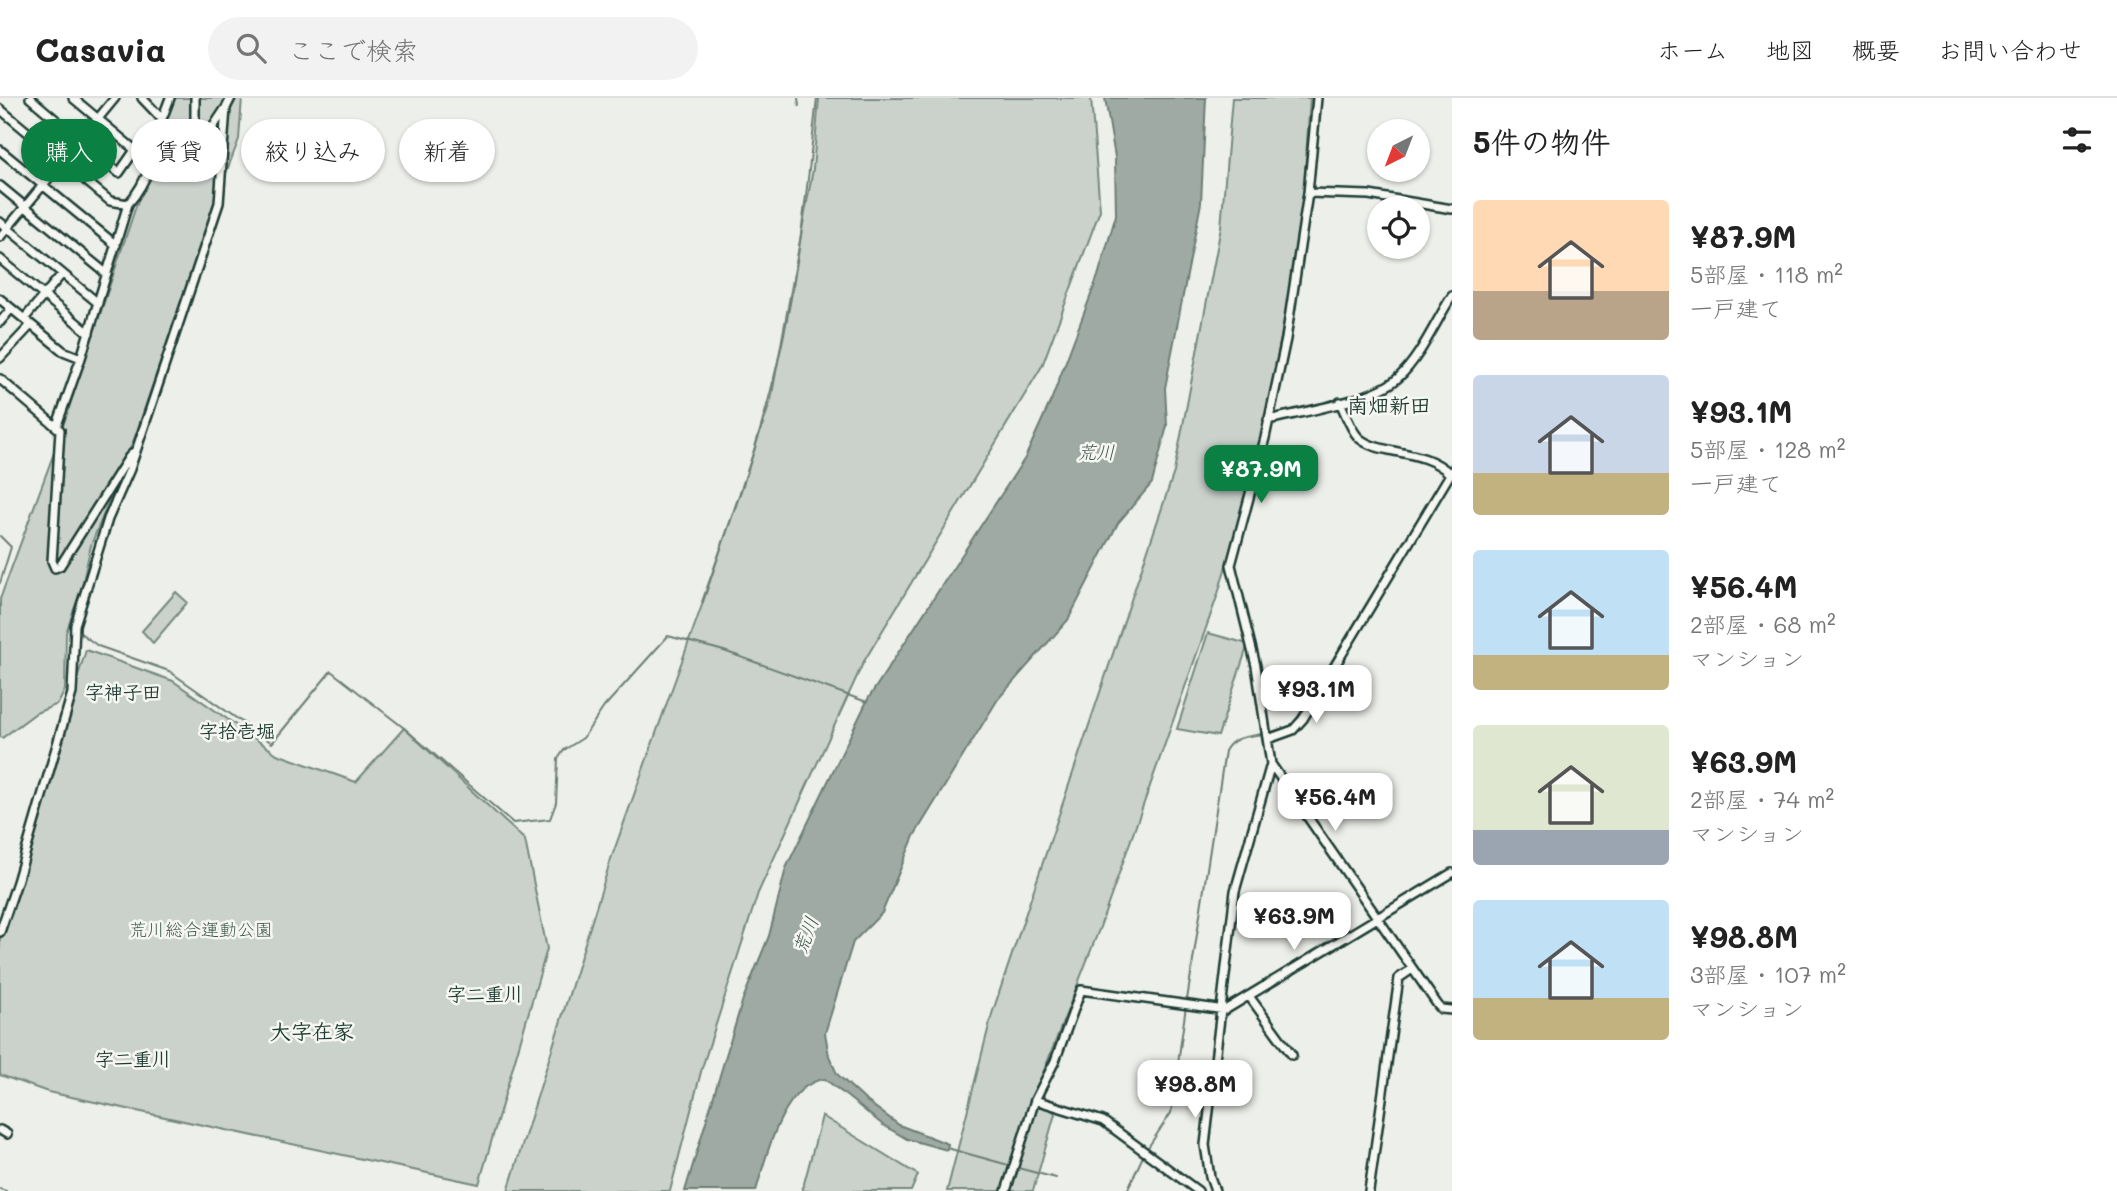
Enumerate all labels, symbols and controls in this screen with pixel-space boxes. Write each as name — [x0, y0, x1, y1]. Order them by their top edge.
search box — [208, 17, 698, 80]
text: Casavia — [35, 27, 166, 70]
icon: search — [232, 29, 270, 67]
text: ここで検索 — [288, 33, 418, 67]
text: ホーム — [1657, 34, 1728, 65]
text: 地図 — [1766, 34, 1814, 65]
text: 概要 — [1852, 34, 1900, 65]
text: お問い合わせ — [1938, 34, 2082, 65]
chip: 購入 — [21, 119, 117, 182]
chip: 賃貸 — [131, 119, 227, 182]
chip: 絞り込み — [241, 119, 385, 182]
chip: 新着 — [399, 119, 495, 182]
north arrow — [1367, 119, 1430, 182]
map controls — [1367, 119, 1430, 259]
text: 5件の物件 — [1473, 121, 1611, 161]
icon: filters — [2058, 121, 2096, 159]
button: locate — [1367, 196, 1430, 259]
text: ¥87.9M — [1690, 216, 1797, 256]
icon: home — [1529, 228, 1613, 312]
text: 5部屋 · 118 m² — [1690, 259, 1843, 289]
text: 一戸建て — [1690, 293, 1782, 323]
district label: 南畑新田 — [1347, 391, 1431, 418]
text: ¥93.1M — [1690, 391, 1792, 431]
icon: home — [1529, 403, 1613, 487]
text: 5部屋 · 128 m² — [1690, 434, 1846, 464]
water label: 荒川 — [1077, 439, 1115, 464]
pin: ¥87.9M — [1204, 446, 1318, 505]
text: ¥87.9M — [1220, 453, 1302, 483]
text: 一戸建て — [1690, 468, 1782, 498]
text: ¥56.4M — [1690, 566, 1798, 606]
icon: home — [1529, 578, 1613, 662]
text: 2部屋 · 68 m² — [1690, 609, 1836, 639]
text: マンション — [1690, 643, 1804, 673]
pin: ¥93.1M — [1259, 666, 1373, 725]
text: ¥93.1M — [1277, 673, 1355, 703]
district label: 字神子田 — [85, 679, 161, 704]
district label: 字拾壱堀 — [199, 718, 275, 743]
text: ¥63.9M — [1690, 741, 1797, 781]
icon: home — [1529, 753, 1613, 837]
pin: ¥56.4M — [1278, 774, 1392, 833]
text: ¥56.4M — [1294, 781, 1376, 811]
text: 2部屋 · 74 m² — [1690, 784, 1834, 814]
text: マンション — [1690, 818, 1804, 848]
pin: ¥63.9M — [1237, 892, 1351, 952]
text: ¥63.9M — [1253, 900, 1335, 930]
water label: 荒川 — [787, 913, 823, 957]
text: ¥98.8M — [1690, 916, 1798, 956]
park label: 荒川総合運動公園 — [129, 917, 273, 941]
icon: home — [1529, 928, 1613, 1012]
text: 3部屋 · 107 m² — [1690, 959, 1846, 989]
district label: 字二重川 — [447, 981, 523, 1006]
text: マンション — [1690, 993, 1804, 1023]
district label: 大字在家 — [270, 1017, 354, 1044]
district label: 字二重川 — [95, 1046, 171, 1071]
pin: ¥98.8M — [1138, 1060, 1252, 1120]
text: ¥98.8M — [1153, 1068, 1237, 1098]

